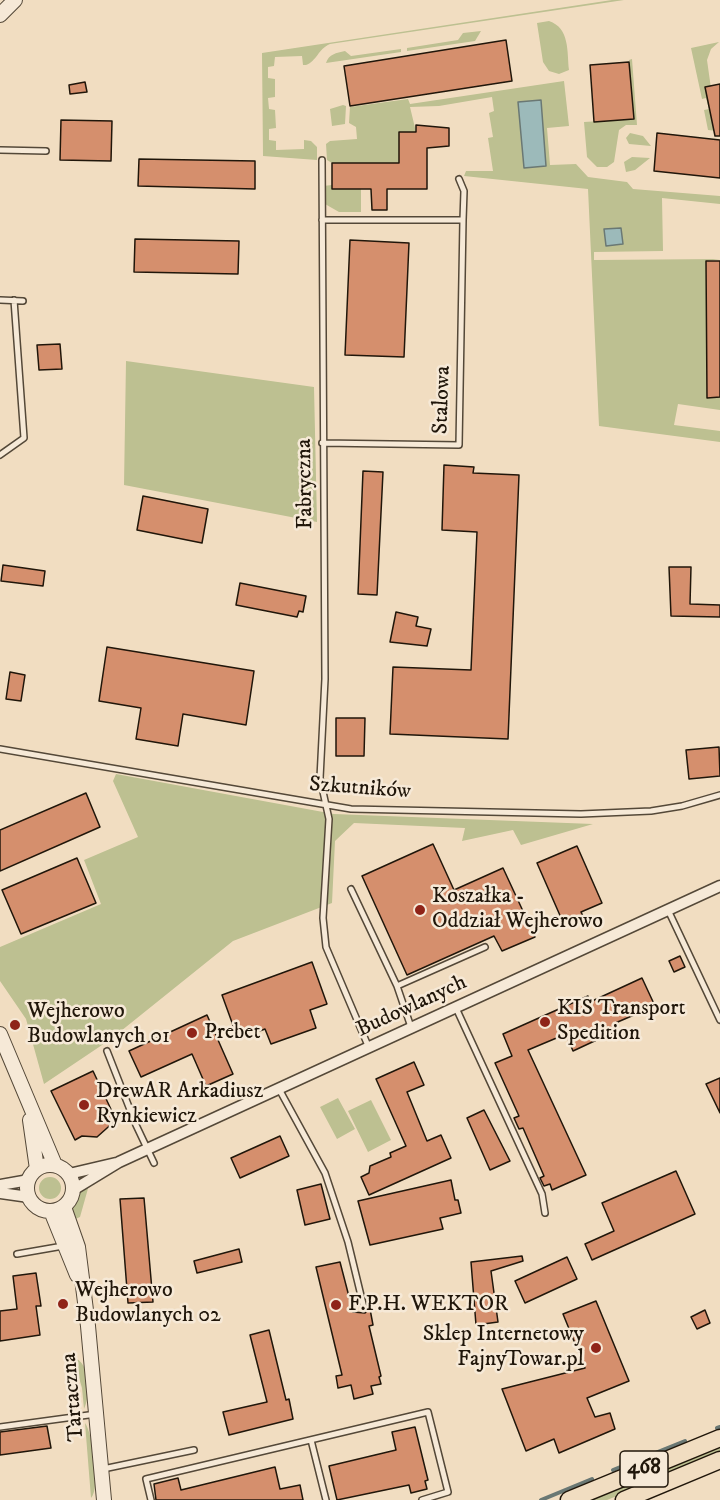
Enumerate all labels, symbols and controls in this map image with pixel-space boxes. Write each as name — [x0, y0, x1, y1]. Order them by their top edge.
street label: Stalowa — [429, 365, 457, 435]
street label: Fabryczna — [292, 438, 320, 530]
street label: Szkutników — [308, 772, 412, 806]
place label: Koszałka - Oddział Wejherowo — [432, 884, 603, 936]
marker: Koszałka - Oddział Wejherowo — [413, 903, 427, 917]
street label: Budowlanych — [353, 970, 471, 1044]
place label: KIS Transport Spedition — [557, 996, 685, 1048]
place label: Wejherowo Budowlanych 01 — [27, 999, 170, 1050]
marker: KIS Transport Spedition — [538, 1015, 552, 1029]
marker: Wejherowo Budowlanych 01 — [8, 1018, 22, 1032]
place label: Prebet — [204, 1020, 261, 1046]
marker: Prebet — [185, 1026, 199, 1040]
place label: DrewAR Arkadiusz Rynkiewicz — [96, 1079, 263, 1130]
marker: DrewAR Arkadiusz Rynkiewicz — [77, 1098, 91, 1112]
place label: Wejherowo Budowlanych 02 — [75, 1278, 221, 1330]
place label: F.P.H. WEKTOR — [348, 1292, 508, 1318]
marker: Wejherowo Budowlanych 02 — [56, 1297, 70, 1311]
marker: F.P.H. WEKTOR — [329, 1298, 343, 1312]
place label: Sklep Internetowy FajnyTowar.pl — [423, 1322, 584, 1374]
marker: Sklep Internetowy FajnyTowar.pl — [589, 1341, 603, 1355]
street label: Tartaczna — [57, 1352, 91, 1442]
road number: 468 — [620, 1451, 668, 1487]

